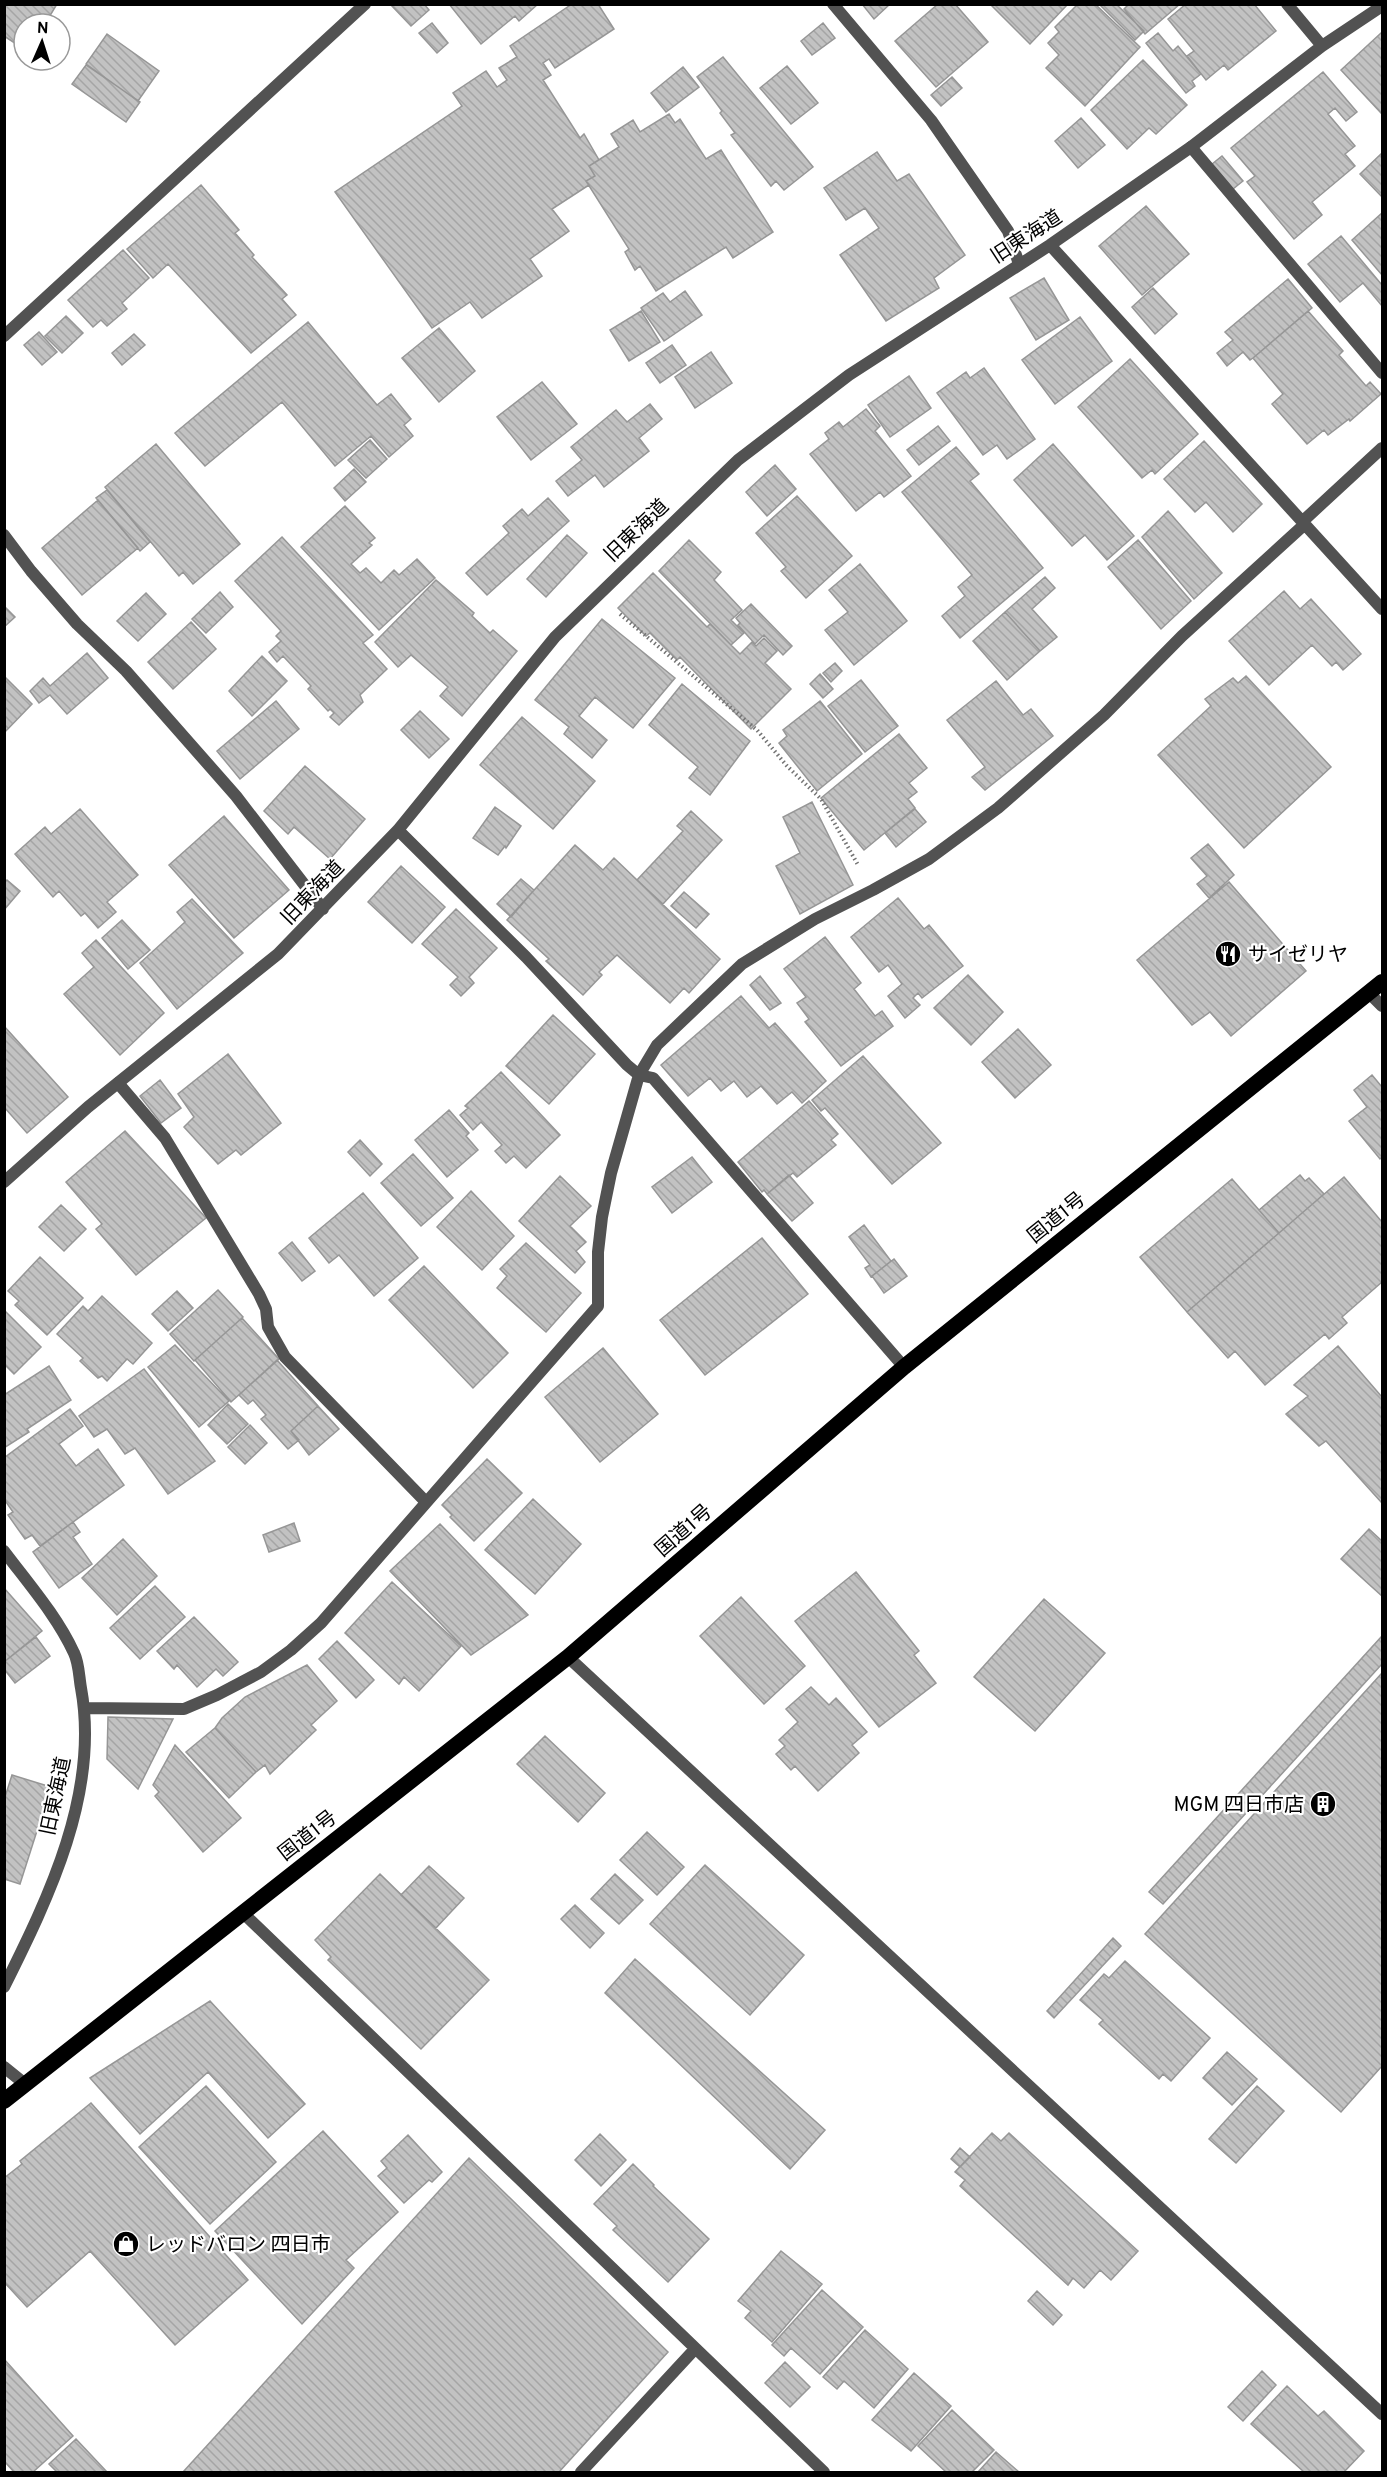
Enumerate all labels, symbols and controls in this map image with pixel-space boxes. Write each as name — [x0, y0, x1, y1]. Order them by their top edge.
north arrow — [12, 12, 72, 72]
text: N — [36, 19, 49, 39]
street label: 旧東海道 — [986, 205, 1068, 270]
street label: 旧東海道 — [600, 494, 675, 569]
street label: 旧東海道 — [276, 856, 351, 931]
restaurant icon: サイゼリヤ — [1213, 939, 1243, 969]
place label: サイゼリヤ — [1248, 943, 1348, 969]
street label: 国道1号 — [1023, 1187, 1092, 1250]
street label: 国道1号 — [650, 1500, 718, 1563]
street label: 旧東海道 — [36, 1755, 78, 1838]
building icon: MGM 四日市店 — [1308, 1789, 1338, 1819]
place label: MGM 四日市店 — [1173, 1793, 1304, 1819]
street label: 国道1号 — [274, 1806, 343, 1868]
shop icon: レッドバロン 四日市 — [111, 2229, 141, 2259]
place label: レッドバロン 四日市 — [146, 2233, 331, 2259]

